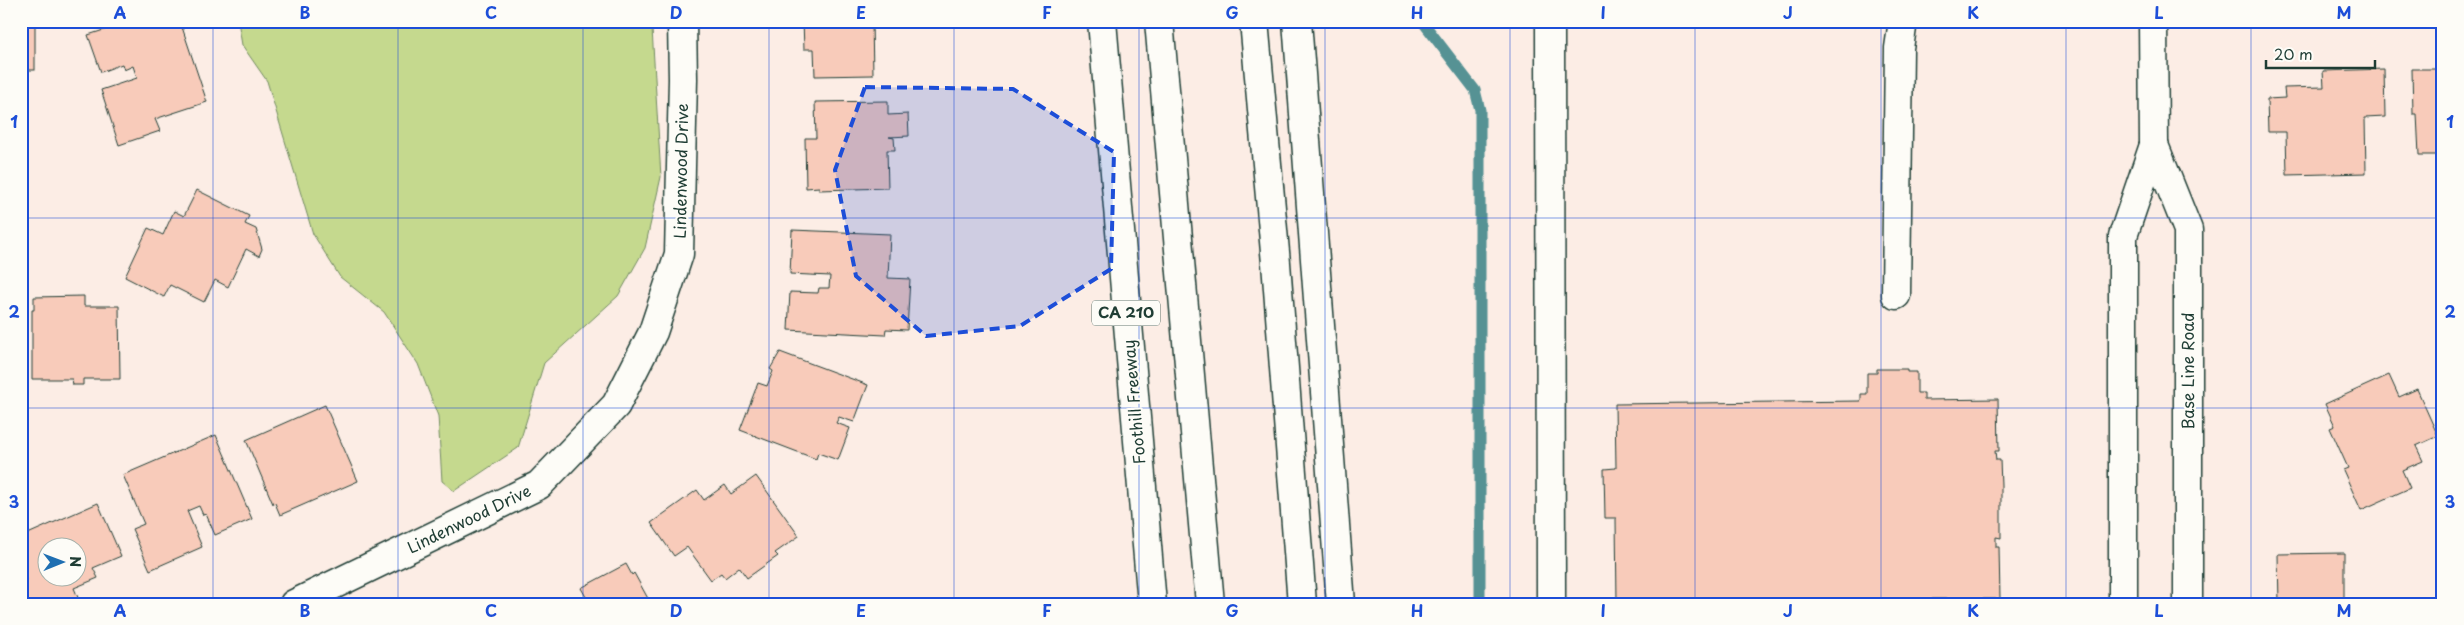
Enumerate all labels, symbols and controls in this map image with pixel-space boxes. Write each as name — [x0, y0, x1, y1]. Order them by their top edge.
text: A — [114, 0, 127, 24]
text: B — [300, 0, 311, 24]
text: C — [485, 0, 497, 24]
text: D — [670, 0, 682, 24]
text: E — [856, 0, 866, 24]
text: F — [1042, 0, 1052, 24]
text: G — [1225, 0, 1239, 24]
text: H — [1411, 0, 1423, 24]
text: I — [1600, 0, 1606, 24]
text: J — [1783, 0, 1793, 24]
text: K — [1967, 0, 1979, 24]
text: L — [2154, 0, 2164, 24]
text: M — [2336, 0, 2352, 24]
scale bar — [2266, 38, 2375, 70]
text: 20 m — [2274, 42, 2313, 65]
street label: Lindenwood Drive — [667, 103, 693, 239]
text: 1 — [10, 109, 18, 133]
text: 1 — [2446, 109, 2454, 133]
text: 2 — [8, 299, 20, 323]
text: 2 — [2444, 299, 2456, 323]
road number: CA 210 — [1092, 300, 1160, 326]
street label: Base Line Road — [2175, 312, 2199, 430]
street label: Foothill Freeway — [1116, 339, 1150, 465]
street label: Lindenwood Drive — [403, 478, 535, 559]
text: 3 — [9, 489, 19, 513]
text: 3 — [2445, 489, 2455, 513]
north arrow — [38, 538, 88, 588]
text: N — [65, 556, 86, 567]
text: A — [114, 598, 127, 622]
text: B — [300, 598, 311, 622]
text: C — [485, 598, 497, 622]
text: D — [670, 598, 682, 622]
text: E — [856, 598, 866, 622]
text: F — [1042, 598, 1052, 622]
text: G — [1225, 598, 1239, 622]
text: H — [1411, 598, 1423, 622]
text: I — [1600, 598, 1606, 622]
text: J — [1783, 598, 1793, 622]
text: K — [1967, 598, 1979, 622]
text: L — [2154, 598, 2164, 622]
text: M — [2336, 598, 2352, 622]

